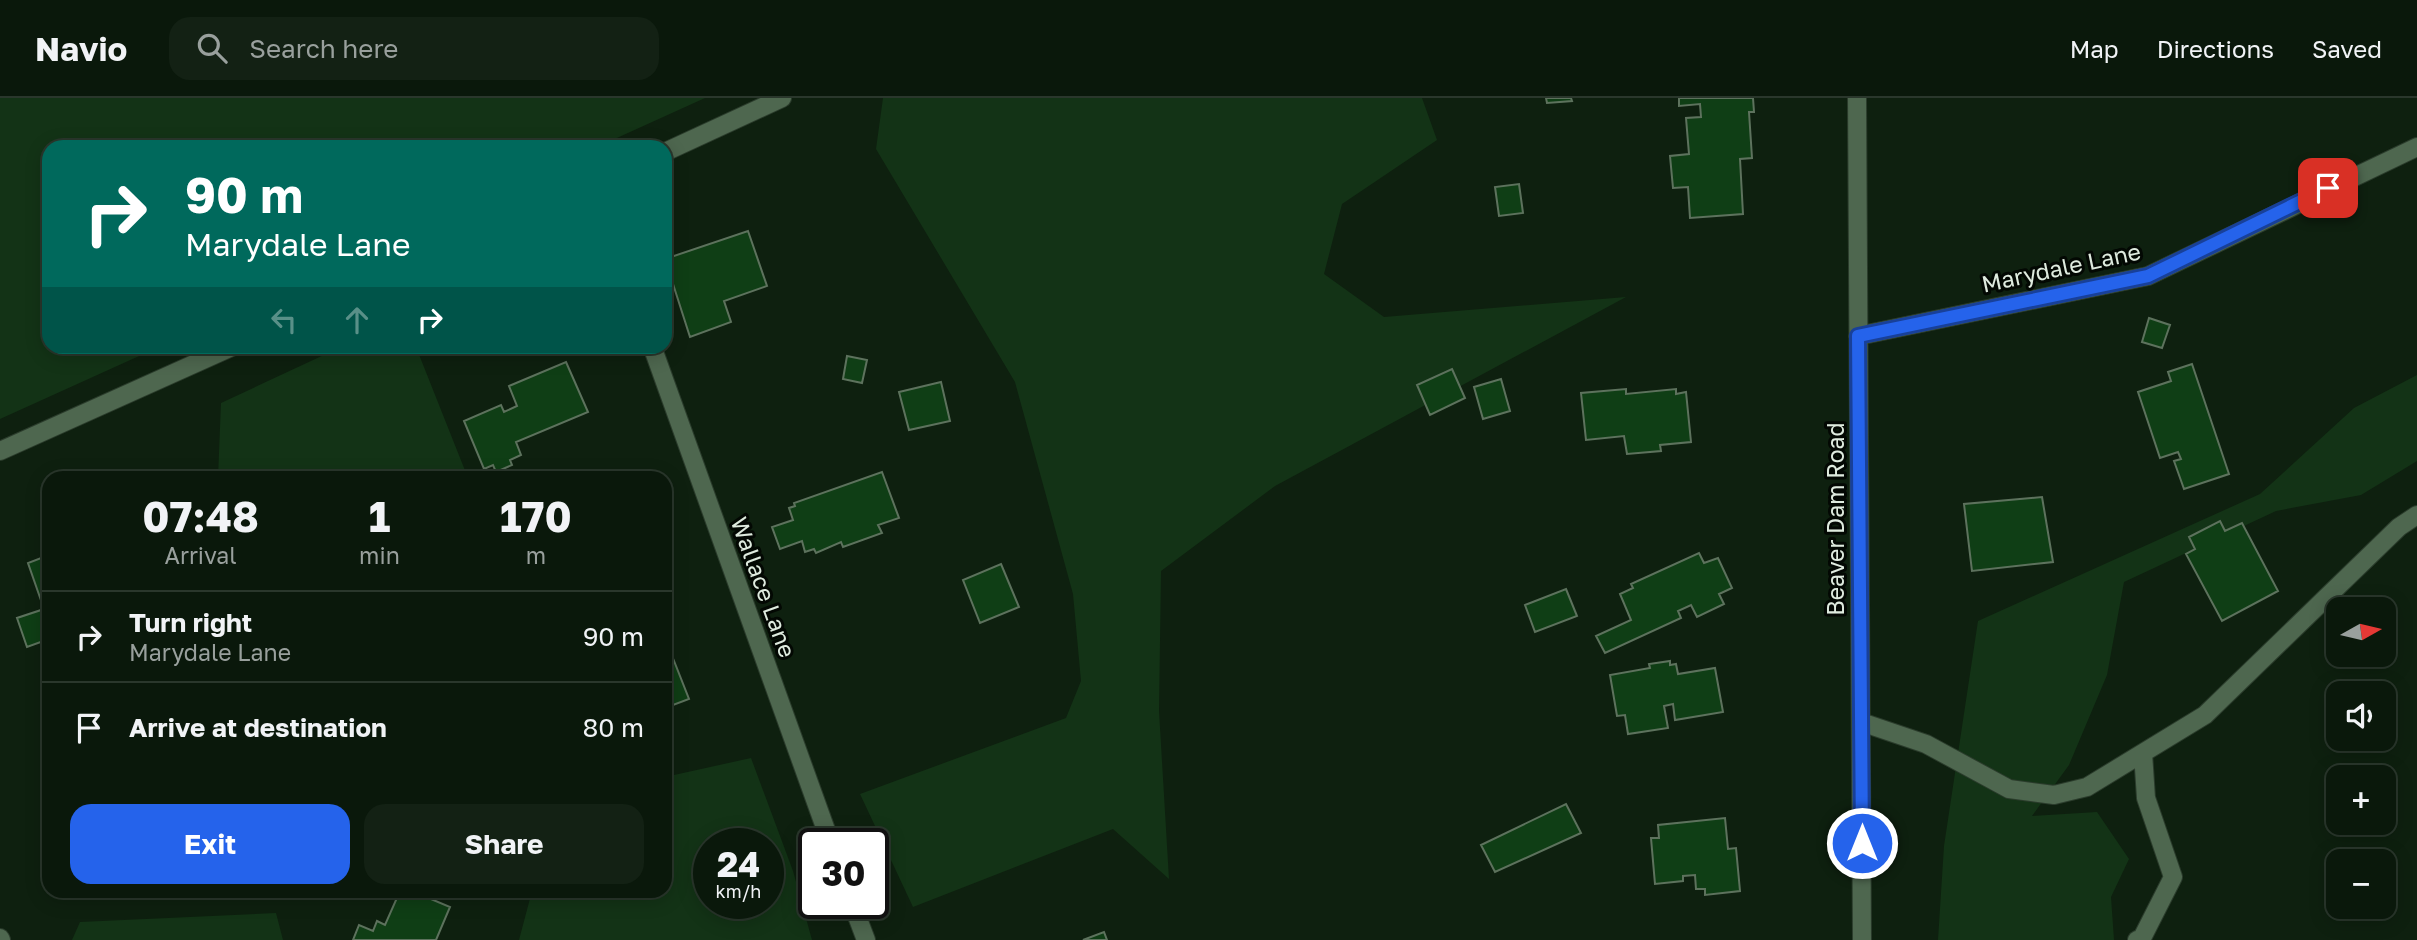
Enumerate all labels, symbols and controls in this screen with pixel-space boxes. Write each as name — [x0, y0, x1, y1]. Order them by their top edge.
search box — [169, 17, 659, 80]
text: Navio — [35, 29, 127, 68]
icon: search — [193, 29, 231, 67]
text: Search here — [249, 33, 398, 64]
text: Map — [2070, 34, 2119, 63]
text: Directions — [2157, 34, 2274, 63]
text: Saved — [2312, 34, 2382, 63]
pin — [2298, 158, 2358, 218]
text: 90 m — [185, 165, 303, 224]
icon: right — [70, 168, 161, 259]
icon: arrive — [2309, 169, 2347, 207]
text: Marydale Lane — [185, 225, 410, 263]
street label: Marydale Lane — [1979, 236, 2143, 298]
icon: left — [265, 301, 303, 339]
icon: ahead — [338, 301, 376, 339]
icon: right — [411, 301, 449, 339]
street label: Beaver Dam Road — [1821, 422, 1849, 616]
text: 07:48 — [142, 491, 259, 541]
text: 1 — [369, 491, 390, 541]
text: 170 — [500, 491, 572, 541]
street label: Wallace Lane — [726, 513, 802, 661]
text: Arrival — [165, 541, 237, 569]
text: min — [359, 541, 400, 569]
text: m — [526, 541, 546, 569]
north arrow — [2326, 597, 2396, 667]
map controls — [2326, 597, 2396, 919]
text: Turn right — [129, 607, 252, 638]
icon: right — [70, 618, 108, 656]
text: 90 m — [583, 621, 644, 652]
text: Marydale Lane — [129, 638, 291, 666]
button: sound — [2326, 681, 2396, 751]
icon: arrive — [70, 709, 108, 747]
text: Arrive at destination — [129, 712, 387, 743]
text: 80 m — [583, 712, 644, 743]
button: + — [2326, 765, 2396, 835]
button: Exit — [70, 804, 350, 884]
button: Share — [364, 804, 644, 884]
position arrow — [1825, 806, 1899, 880]
speed limit sign: 30 — [798, 828, 889, 919]
text: 24 — [717, 843, 760, 885]
button: − — [2326, 849, 2396, 919]
text: km/h — [716, 880, 761, 902]

